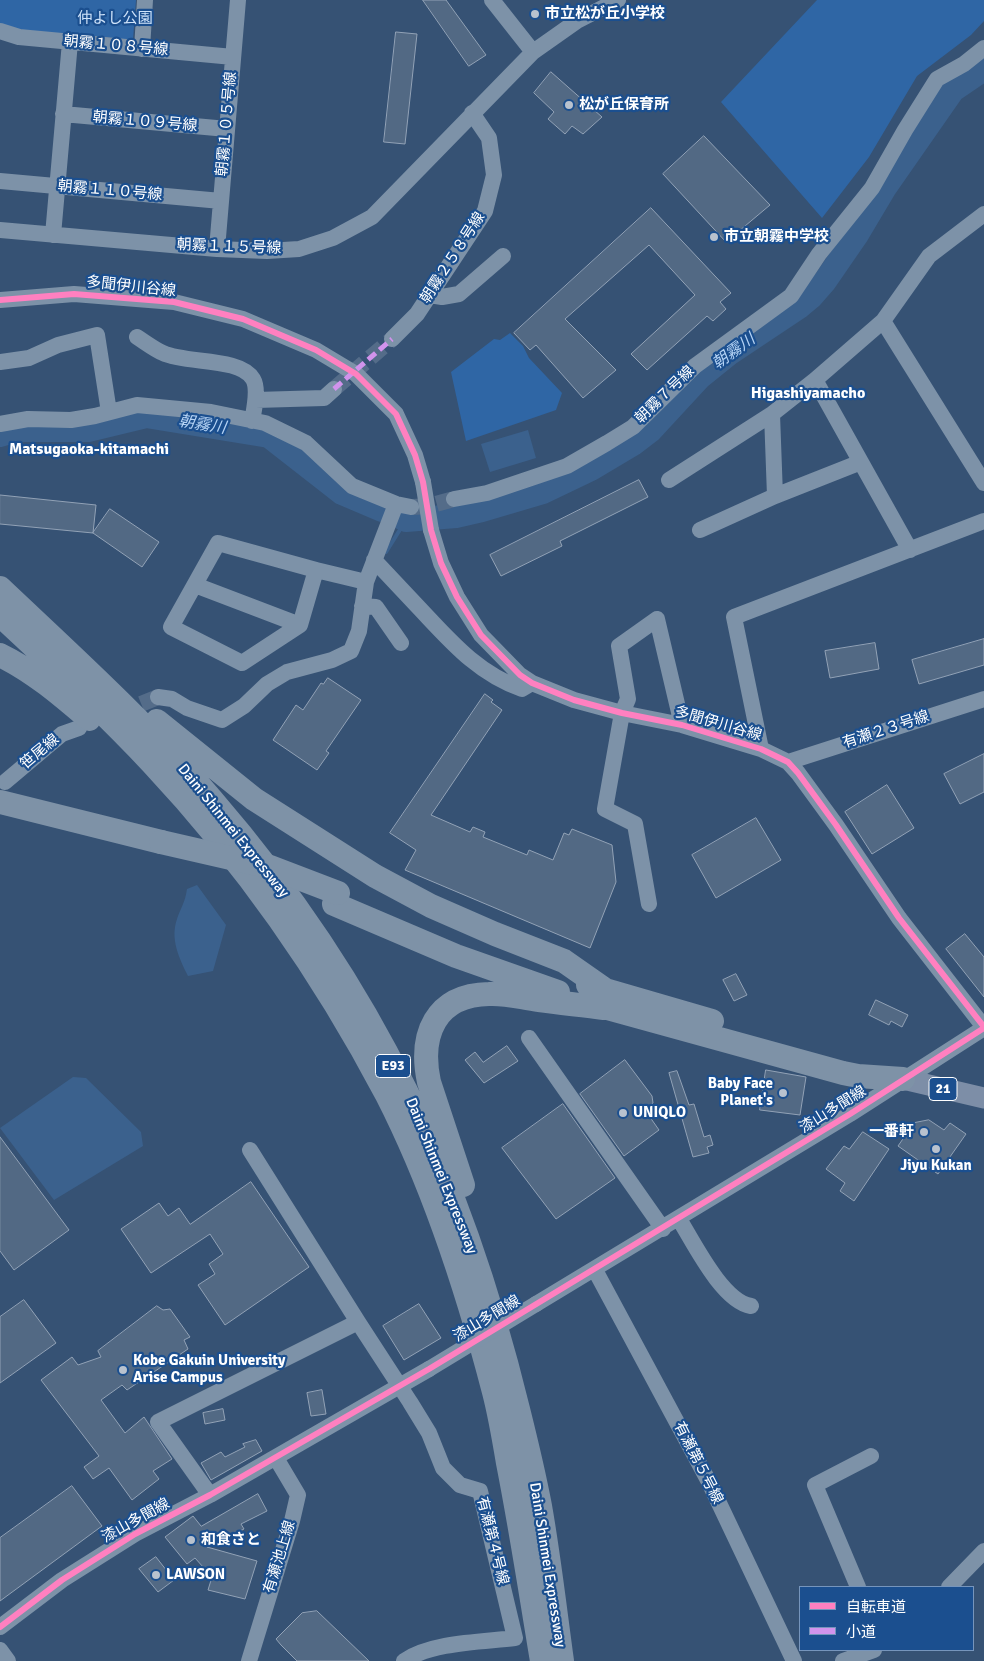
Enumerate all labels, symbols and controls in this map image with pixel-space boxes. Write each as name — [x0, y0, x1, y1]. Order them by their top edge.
place label: 市立松が丘小学校 — [545, 5, 665, 23]
marker: 市立松が丘小学校 — [529, 8, 541, 20]
park label: 仲よし公園 — [78, 10, 152, 28]
street label: 朝霧１０８号線 — [63, 32, 169, 60]
street label: 朝霧１０５号線 — [213, 71, 241, 177]
place label: 松が丘保育所 — [579, 96, 669, 114]
marker: 松が丘保育所 — [563, 99, 575, 111]
street label: 朝霧１０９号線 — [92, 108, 198, 136]
street label: 朝霧１１０号線 — [57, 177, 163, 205]
street label: 朝霧２５８号線 — [417, 209, 489, 307]
place label: 市立朝霧中学校 — [724, 228, 829, 246]
marker: 市立朝霧中学校 — [708, 231, 720, 243]
street label: 朝霧１１５号線 — [176, 236, 282, 258]
street label: 多聞伊川谷線 — [85, 273, 177, 301]
water label: 朝霧川 — [709, 330, 759, 374]
street label: 朝霧７号線 — [632, 362, 698, 428]
district label: Higashiyamacho — [751, 384, 865, 404]
water label: 朝霧川 — [177, 412, 227, 438]
district label: Matsugaoka-kitamachi — [9, 440, 169, 460]
street label: 多聞伊川谷線 — [672, 703, 764, 745]
street label: 有瀬２３号線 — [840, 708, 932, 752]
street label: 笹尾線 — [17, 731, 63, 773]
street label: Daini Shinmei Expressway — [174, 761, 292, 901]
road number: E93 — [376, 1054, 410, 1078]
place label: Baby Face Planet's — [708, 1075, 773, 1110]
road number: 21 — [929, 1078, 957, 1100]
street label: 漆山多聞線 — [796, 1082, 870, 1138]
marker: Baby Face Planet's — [777, 1087, 789, 1099]
street label: Daini Shinmei Expressway — [401, 1095, 481, 1257]
place label: UNIQLO — [633, 1104, 686, 1122]
marker: UNIQLO — [617, 1107, 629, 1119]
place label: 一番軒 — [869, 1123, 914, 1141]
marker: 一番軒 — [918, 1126, 930, 1138]
marker: Jiyu Kukan — [930, 1143, 942, 1155]
place label: Jiyu Kukan — [900, 1157, 972, 1175]
street label: 漆山多聞線 — [450, 1292, 524, 1346]
place label: Kobe Gakuin University Arise Campus — [133, 1352, 286, 1387]
marker: Kobe Gakuin University Arise Campus — [117, 1364, 129, 1376]
street label: 有瀬第５号線 — [670, 1419, 726, 1507]
street label: Daini Shinmei Expressway — [525, 1481, 569, 1649]
street label: 漆山多聞線 — [99, 1495, 173, 1547]
street label: 有瀬第４号線 — [472, 1495, 512, 1587]
street label: 有瀬池上線 — [260, 1519, 300, 1595]
place label: 和食さと — [201, 1531, 261, 1549]
marker: 和食さと — [185, 1534, 197, 1546]
place label: LAWSON — [166, 1566, 225, 1584]
marker: LAWSON — [150, 1569, 162, 1581]
legend — [799, 1586, 974, 1651]
text: 自転車道 — [846, 1598, 906, 1616]
text: 小道 — [846, 1623, 876, 1641]

